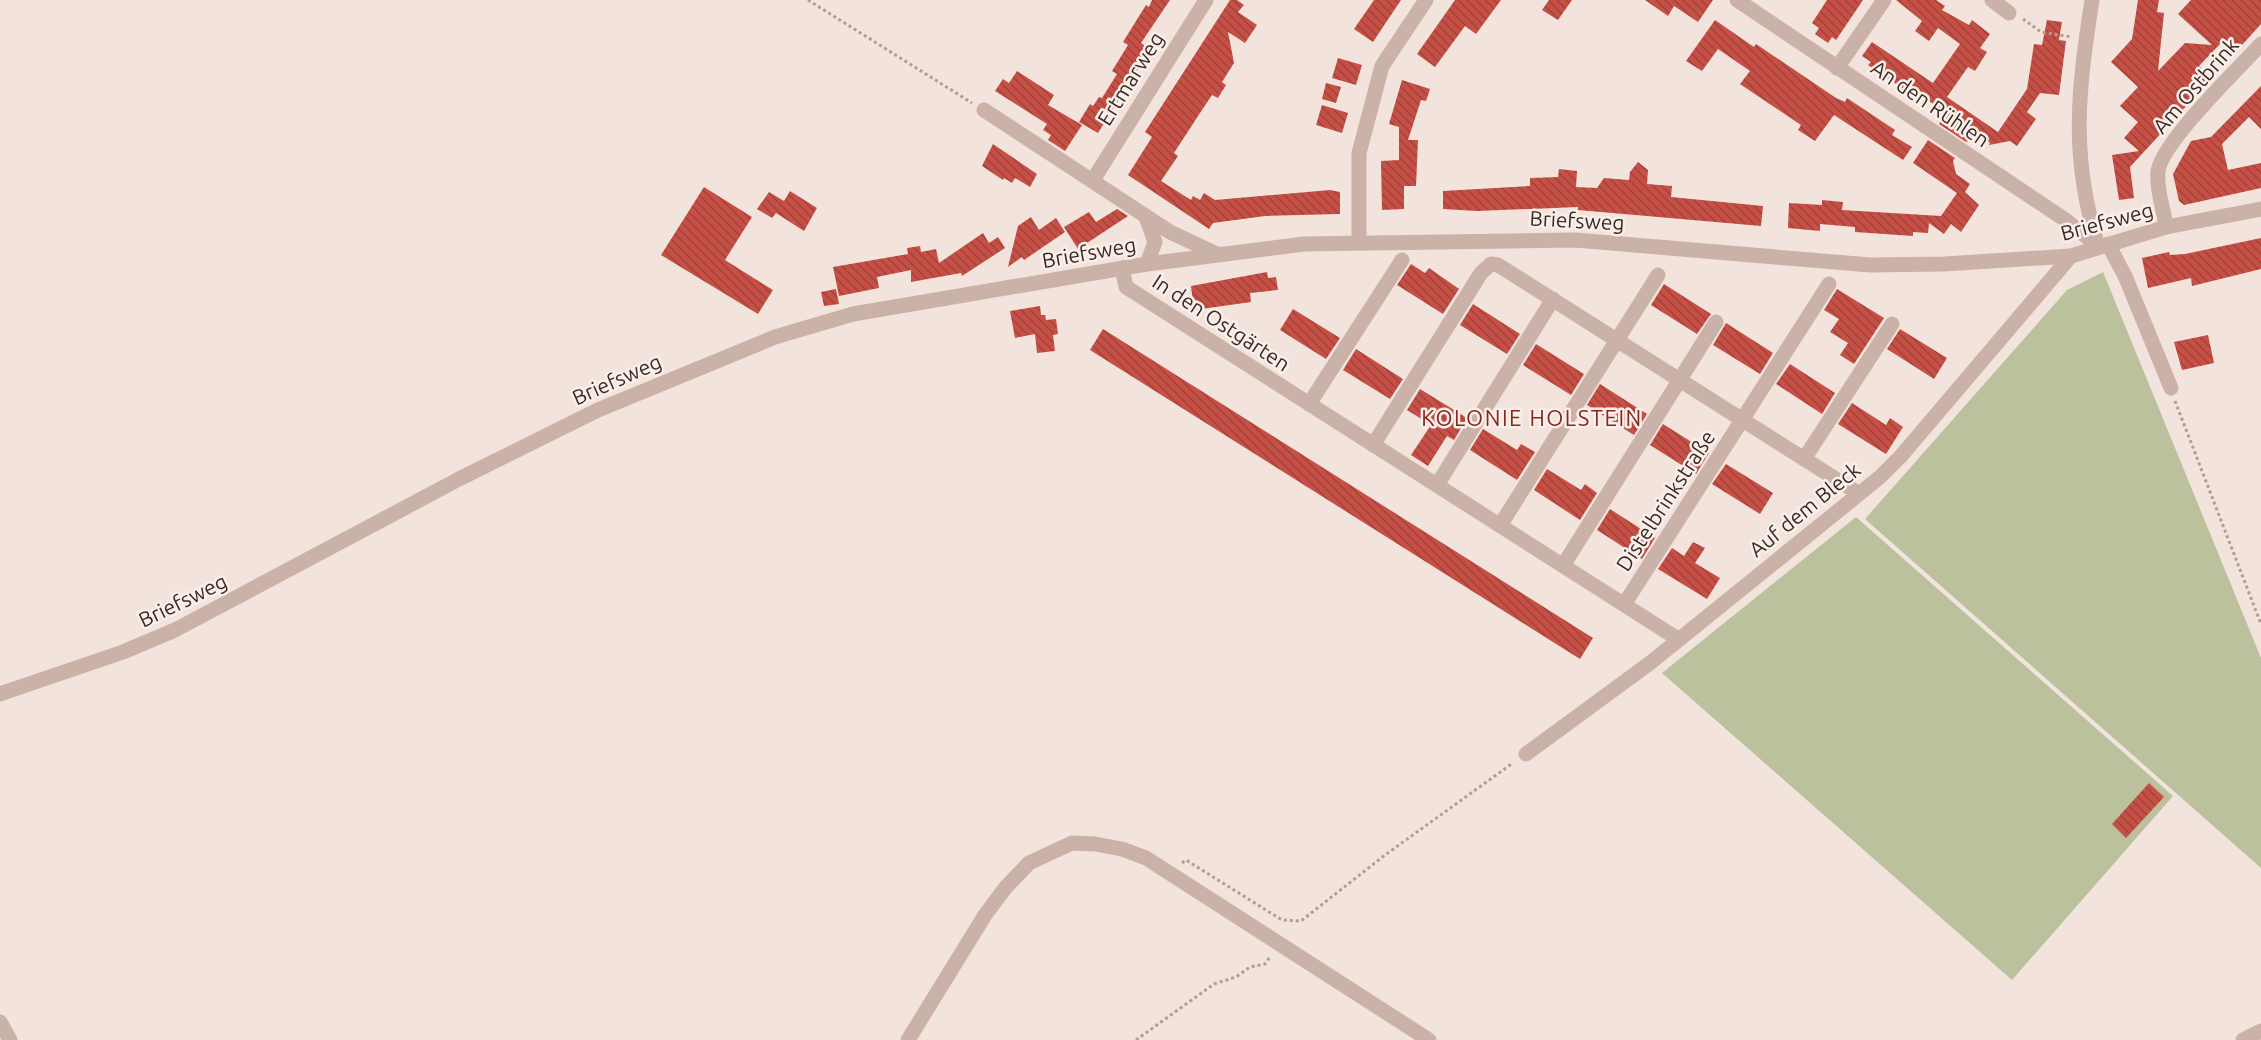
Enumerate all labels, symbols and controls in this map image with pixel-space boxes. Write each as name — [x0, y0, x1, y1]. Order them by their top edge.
street label: Ertmarweg — [1092, 27, 1168, 129]
street label: Am Ostbrink — [2147, 33, 2243, 138]
street label: An den Rühlen — [1867, 55, 1994, 152]
street label: Briefsweg — [2058, 197, 2156, 245]
street label: Briefsweg — [1529, 206, 1625, 234]
street label: Briefsweg — [1040, 232, 1138, 272]
street label: In den Ostgärten — [1148, 269, 1295, 376]
street label: Briefsweg — [568, 349, 665, 409]
district label: KOLONIE HOLSTEIN — [1421, 405, 1643, 430]
street label: Distelbrinkstraße — [1611, 426, 1720, 575]
street label: Auf dem Bleck — [1744, 457, 1865, 561]
street label: Briefsweg — [135, 568, 231, 632]

